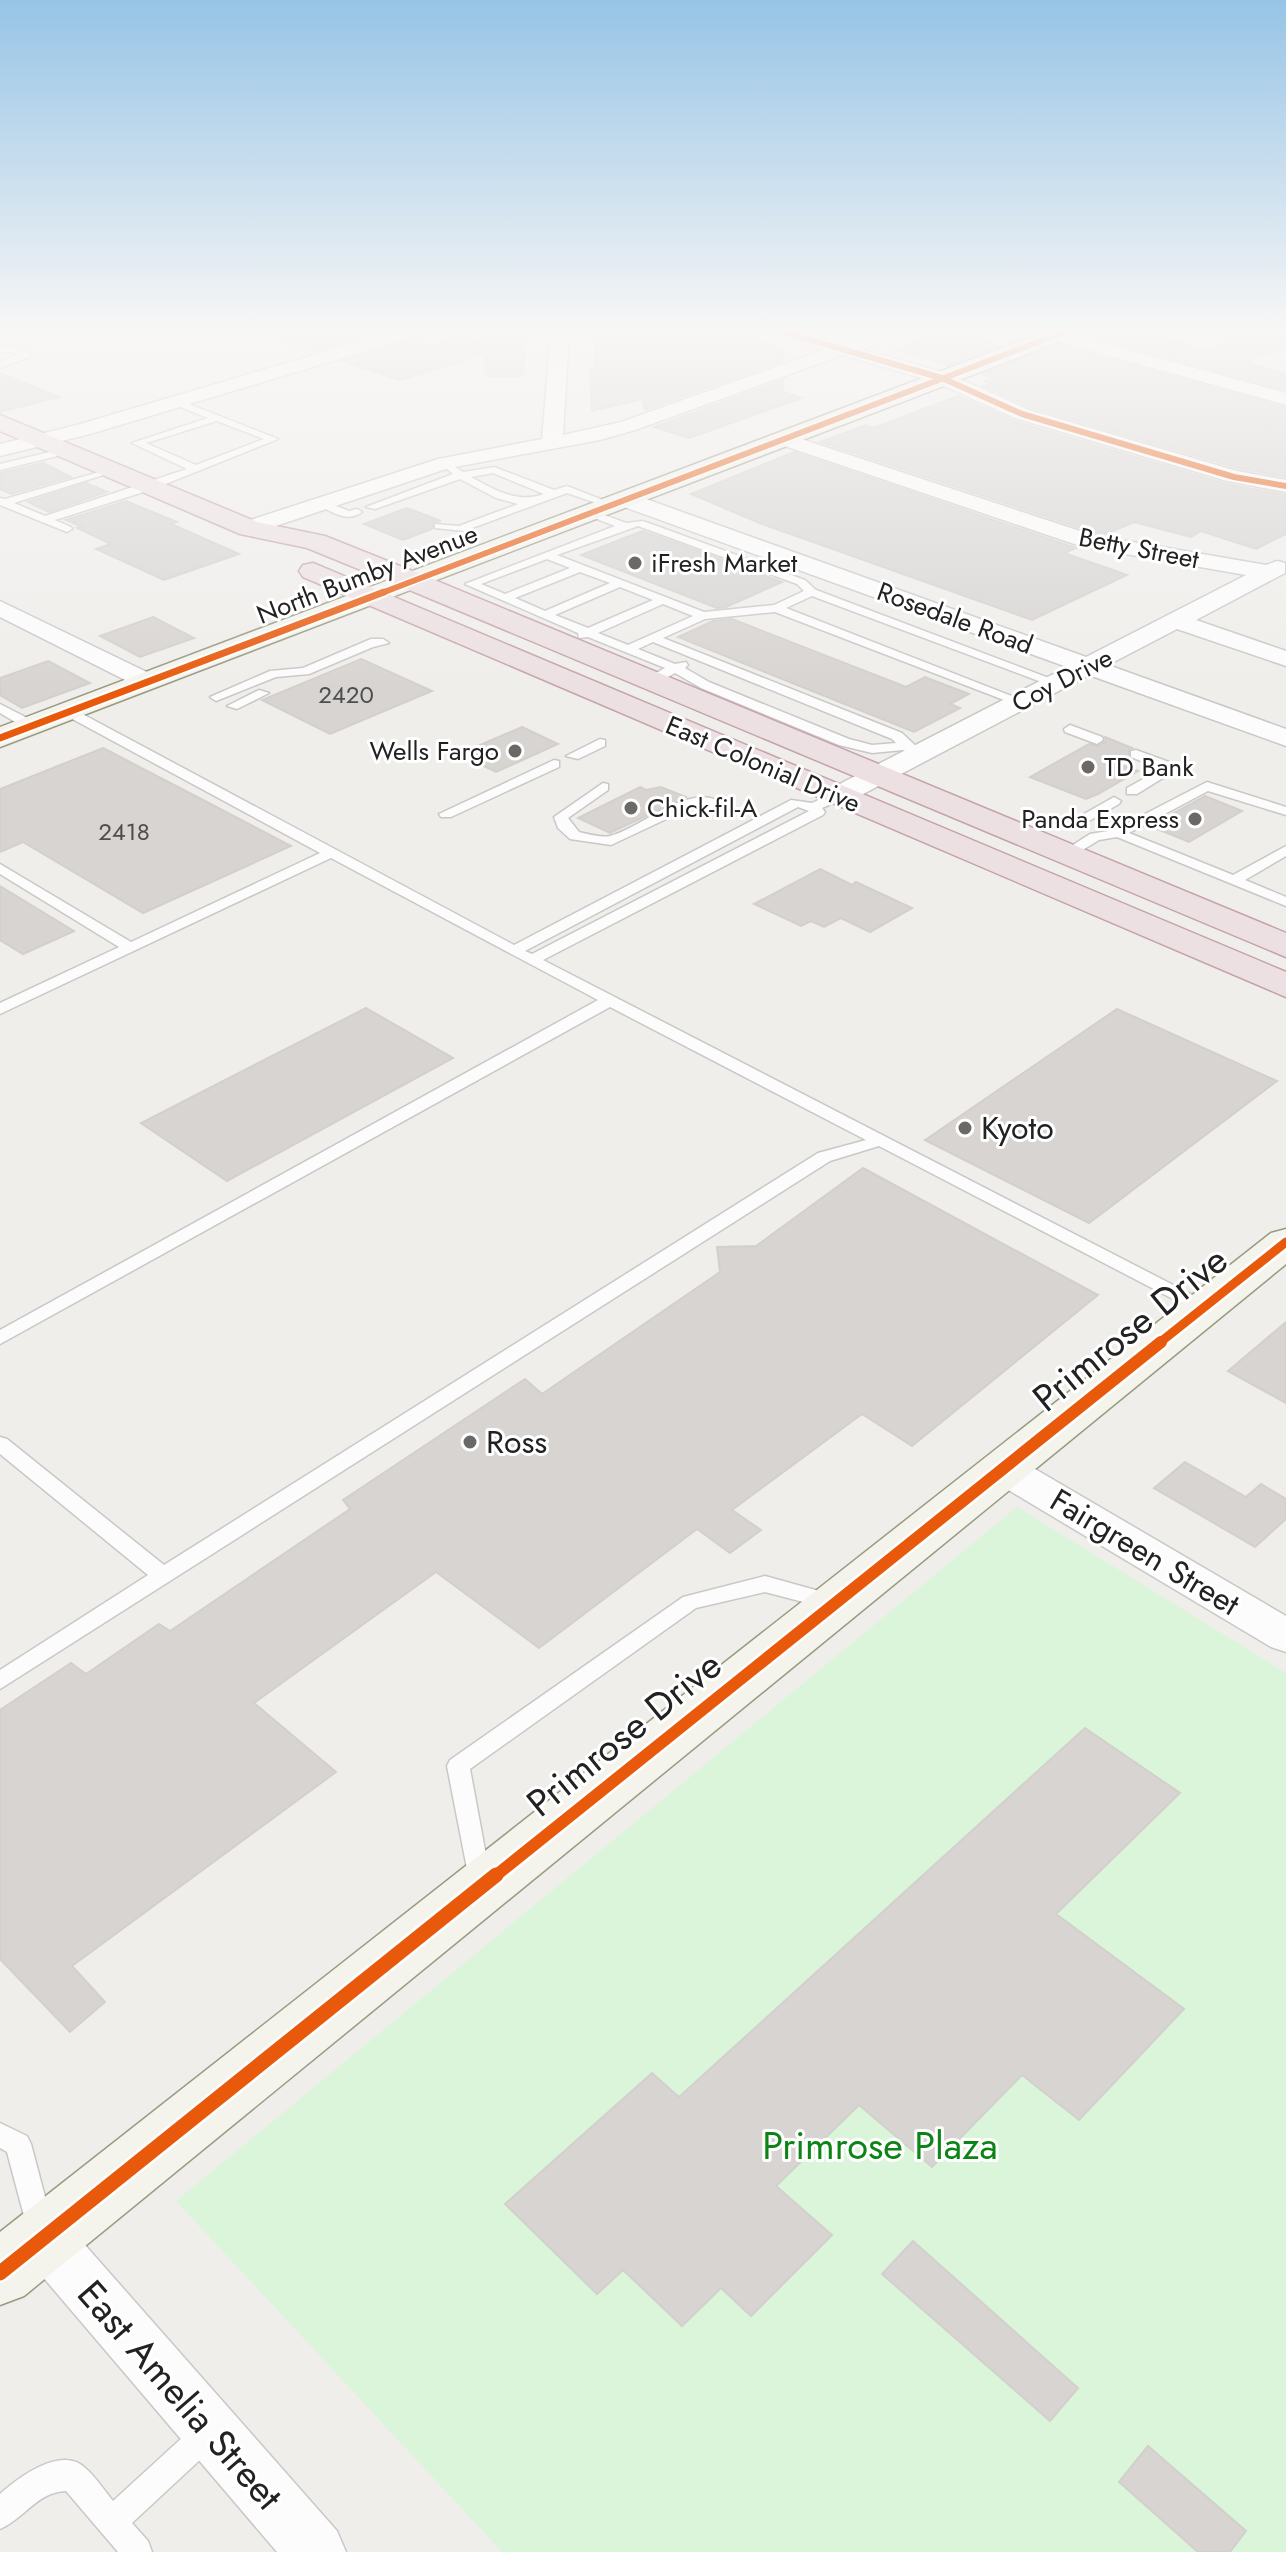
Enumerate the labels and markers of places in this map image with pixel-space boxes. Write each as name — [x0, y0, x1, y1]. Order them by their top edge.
place label: iFresh Market — [651, 544, 798, 582]
marker: iFresh Market — [626, 554, 644, 572]
place label: Wells Fargo — [369, 732, 499, 770]
marker: Wells Fargo — [506, 742, 524, 760]
place label: TD Bank — [1104, 748, 1194, 786]
marker: TD Bank — [1079, 758, 1097, 776]
place label: Chick-fil-A — [647, 789, 758, 827]
marker: Chick-fil-A — [622, 799, 640, 817]
place label: Panda Express — [1021, 800, 1179, 838]
marker: Panda Express — [1186, 810, 1204, 828]
place label: Kyoto — [981, 1105, 1054, 1151]
marker: Kyoto — [956, 1119, 974, 1137]
place label: Ross — [486, 1419, 547, 1465]
marker: Ross — [461, 1433, 479, 1451]

